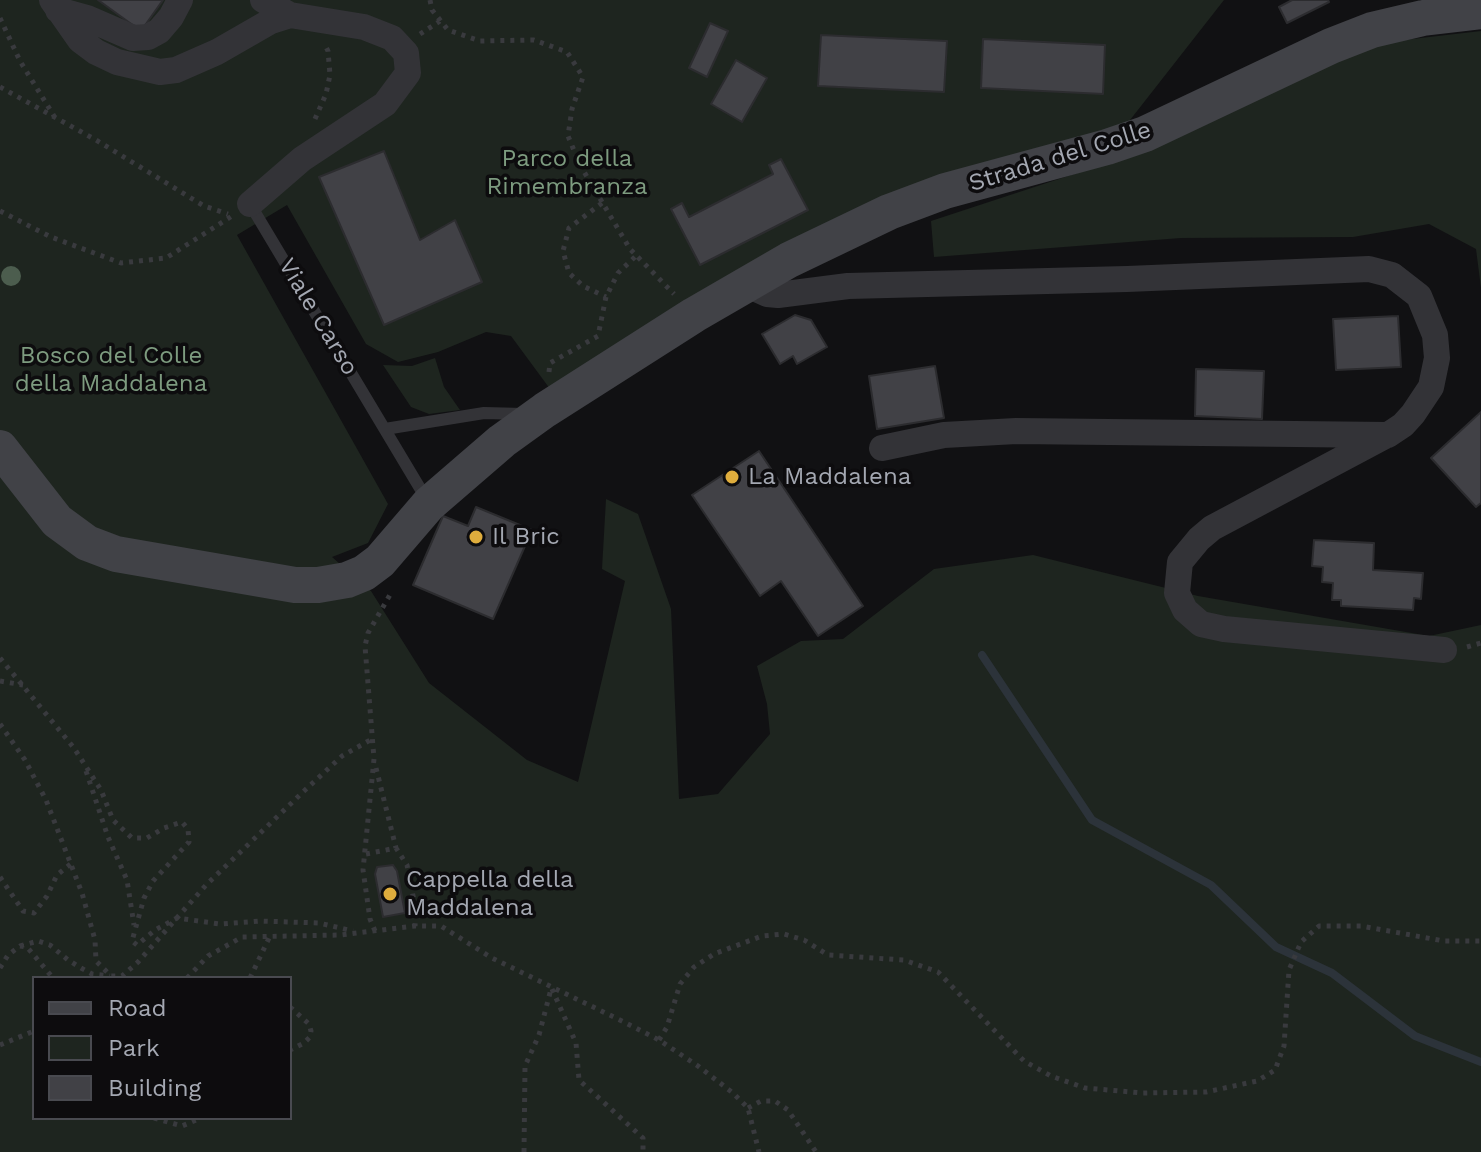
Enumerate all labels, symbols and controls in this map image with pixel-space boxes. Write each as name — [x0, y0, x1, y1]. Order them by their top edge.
street label: Strada del Colle — [965, 116, 1155, 198]
park label: Parco della Rimembranza — [486, 145, 648, 201]
street label: Viale Carso — [272, 253, 364, 381]
park label: Bosco del Colle della Maddalena — [15, 342, 207, 398]
place label: La Maddalena — [748, 463, 911, 491]
marker: La Maddalena — [723, 468, 741, 486]
place label: Il Bric — [492, 523, 560, 551]
marker: Il Bric — [467, 528, 485, 546]
place label: Cappella della Maddalena — [406, 866, 574, 922]
marker: Cappella della Maddalena — [381, 885, 399, 903]
legend — [32, 976, 292, 1120]
text: Road — [108, 994, 167, 1022]
text: Park — [108, 1034, 160, 1062]
text: Building — [108, 1074, 201, 1102]

